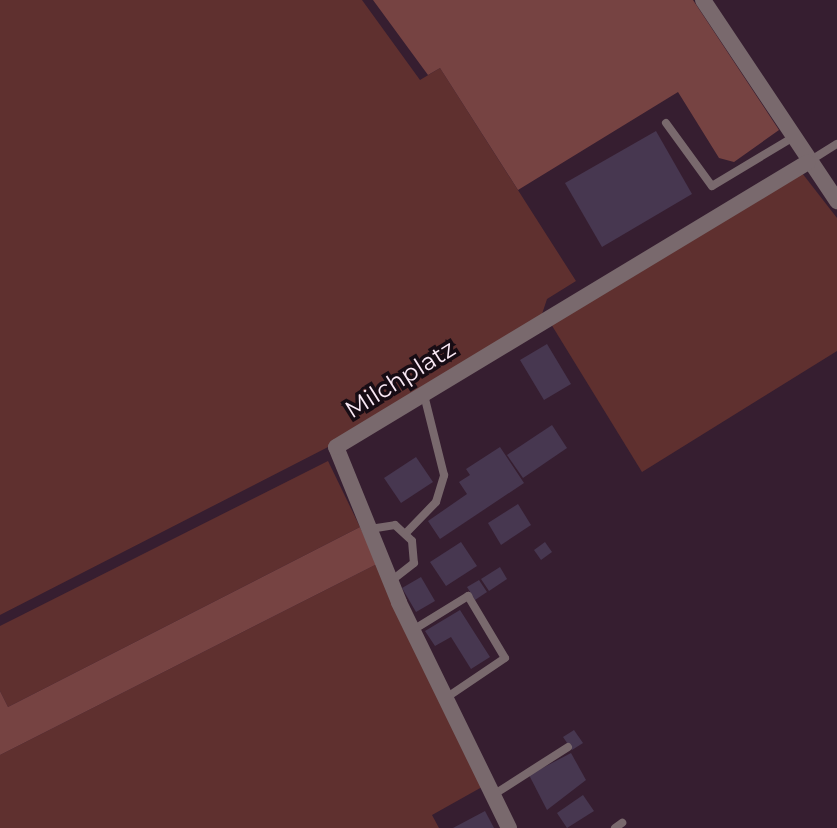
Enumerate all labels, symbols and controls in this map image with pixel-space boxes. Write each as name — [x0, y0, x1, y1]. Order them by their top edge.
street label: Milchplatz — [340, 334, 460, 424]

